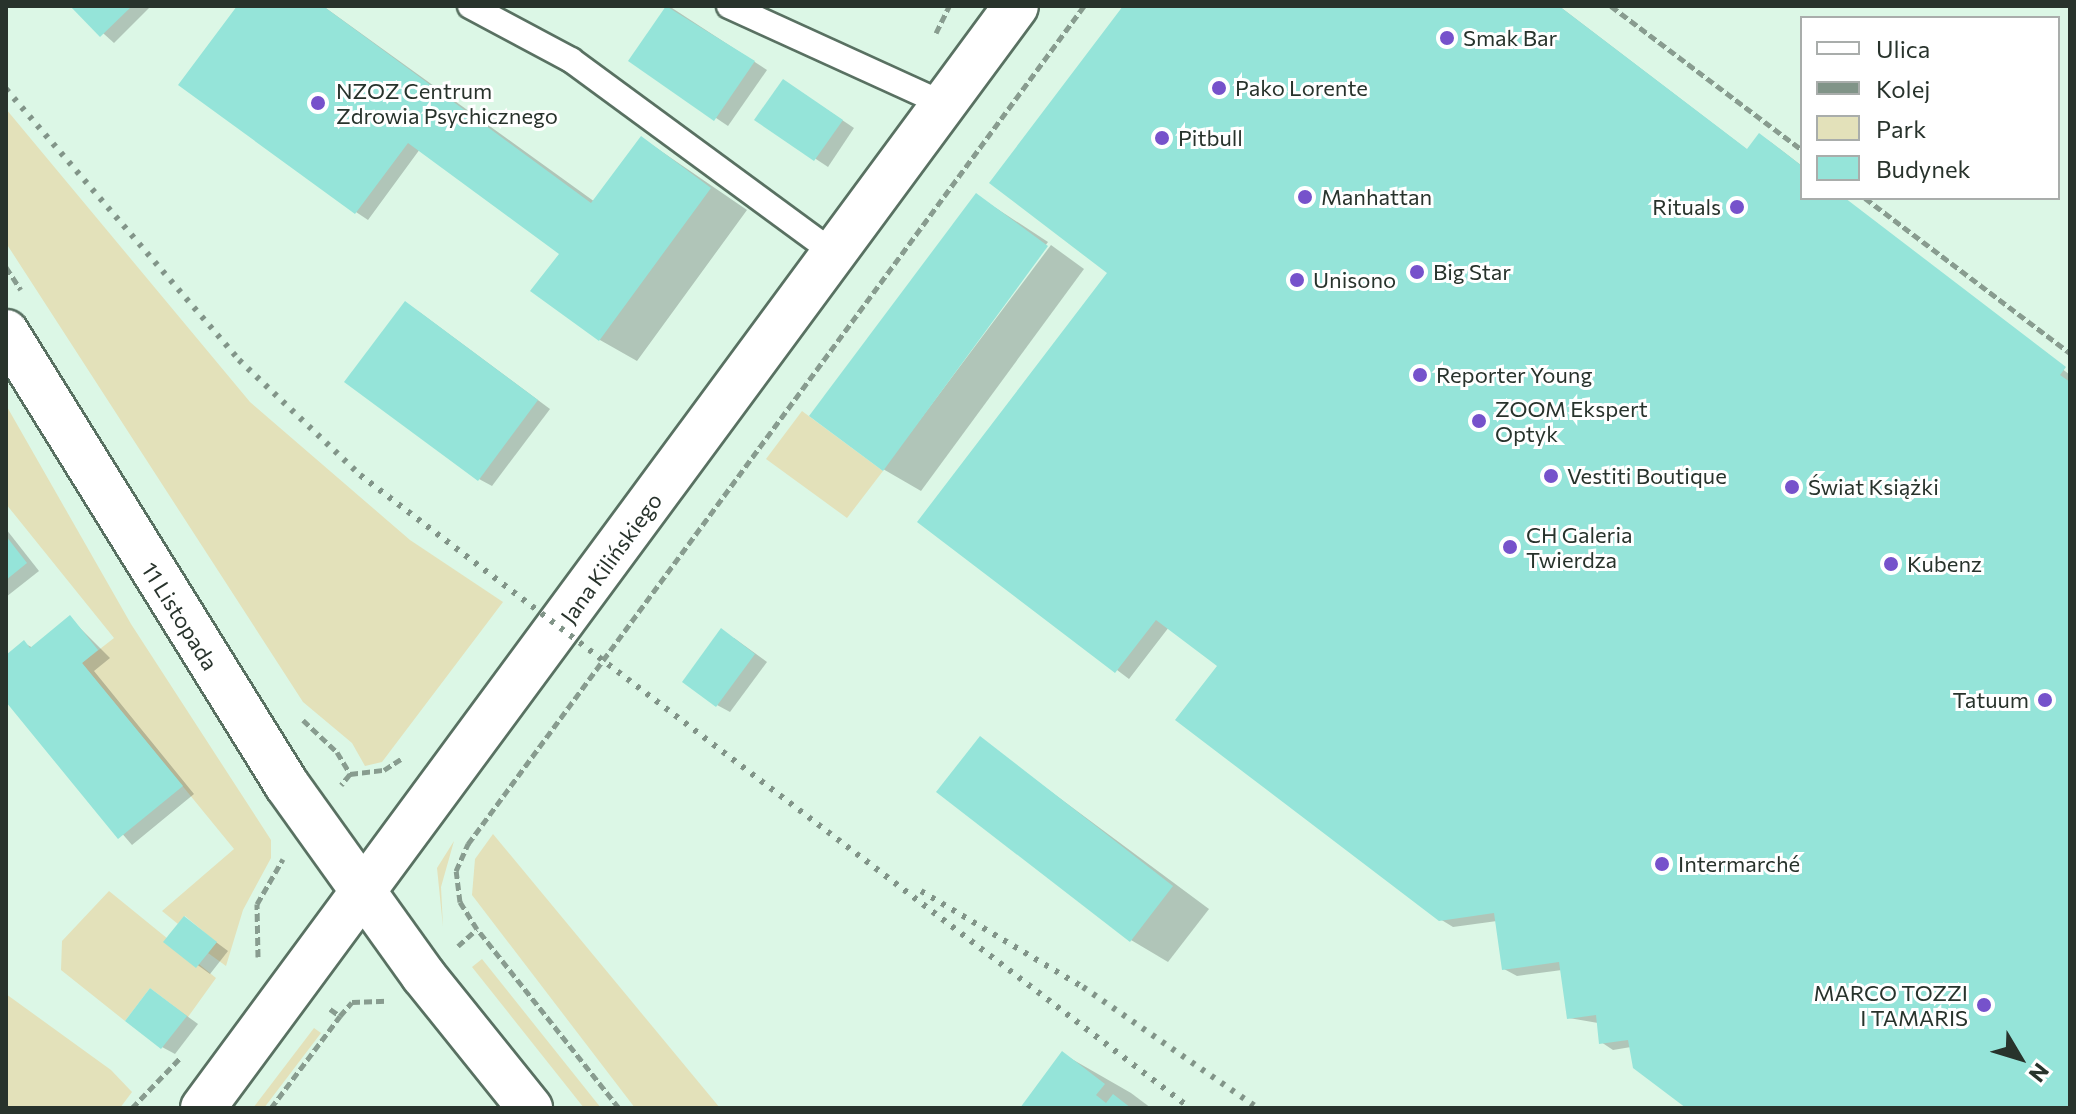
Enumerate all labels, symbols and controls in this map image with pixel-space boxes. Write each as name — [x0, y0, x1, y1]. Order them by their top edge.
legend — [1800, 16, 2060, 200]
place label: Smak Bar — [1463, 25, 1557, 51]
marker: Smak Bar — [1438, 29, 1456, 47]
text: Ulica — [1876, 34, 1930, 63]
text: Kolej — [1876, 74, 1930, 103]
place label: Pako Lorente — [1235, 75, 1368, 101]
place label: NZOZ Centrum Zdrowia Psychicznego — [336, 77, 558, 128]
marker: Pako Lorente — [1210, 79, 1228, 97]
marker: NZOZ Centrum Zdrowia Psychicznego — [307, 92, 329, 114]
text: Park — [1876, 114, 1926, 143]
place label: Pitbull — [1178, 125, 1243, 151]
marker: Pitbull — [1153, 129, 1171, 147]
text: Budynek — [1876, 154, 1971, 183]
place label: Manhattan — [1321, 184, 1432, 210]
marker: Manhattan — [1296, 188, 1314, 206]
place label: Rituals — [1652, 194, 1721, 220]
marker: Rituals — [1728, 198, 1746, 216]
place label: Big Star — [1433, 259, 1511, 285]
marker: Big Star — [1408, 263, 1426, 281]
place label: Unisono — [1313, 267, 1396, 293]
marker: Unisono — [1288, 271, 1306, 289]
place label: Reporter Young — [1436, 362, 1592, 388]
marker: Reporter Young — [1411, 366, 1429, 384]
place label: ZOOM Ekspert Optyk — [1495, 395, 1648, 446]
marker: ZOOM Ekspert Optyk — [1470, 412, 1488, 430]
place label: Vestiti Boutique — [1567, 463, 1727, 489]
marker: Vestiti Boutique — [1542, 467, 1560, 485]
place label: Świat Książki — [1808, 474, 1939, 500]
marker: Świat Książki — [1783, 478, 1801, 496]
street label: Jana Kilińskiego — [555, 488, 667, 628]
place label: CH Galeria Twierdza — [1526, 521, 1633, 572]
marker: CH Galeria Twierdza — [1501, 538, 1519, 556]
place label: Kubenz — [1907, 551, 1982, 577]
marker: Kubenz — [1882, 555, 1900, 573]
street label: 11 Listopada — [136, 557, 224, 675]
place label: Tatuum — [1953, 687, 2029, 713]
marker: Tatuum — [2036, 691, 2054, 709]
place label: Intermarché — [1678, 851, 1800, 877]
marker: Intermarché — [1653, 855, 1671, 873]
place label: MARCO TOZZI I TAMARIS — [1813, 979, 1968, 1030]
marker: MARCO TOZZI I TAMARIS — [1975, 996, 1993, 1014]
north arrow — [1980, 1018, 2060, 1098]
text: N — [2024, 1058, 2055, 1088]

